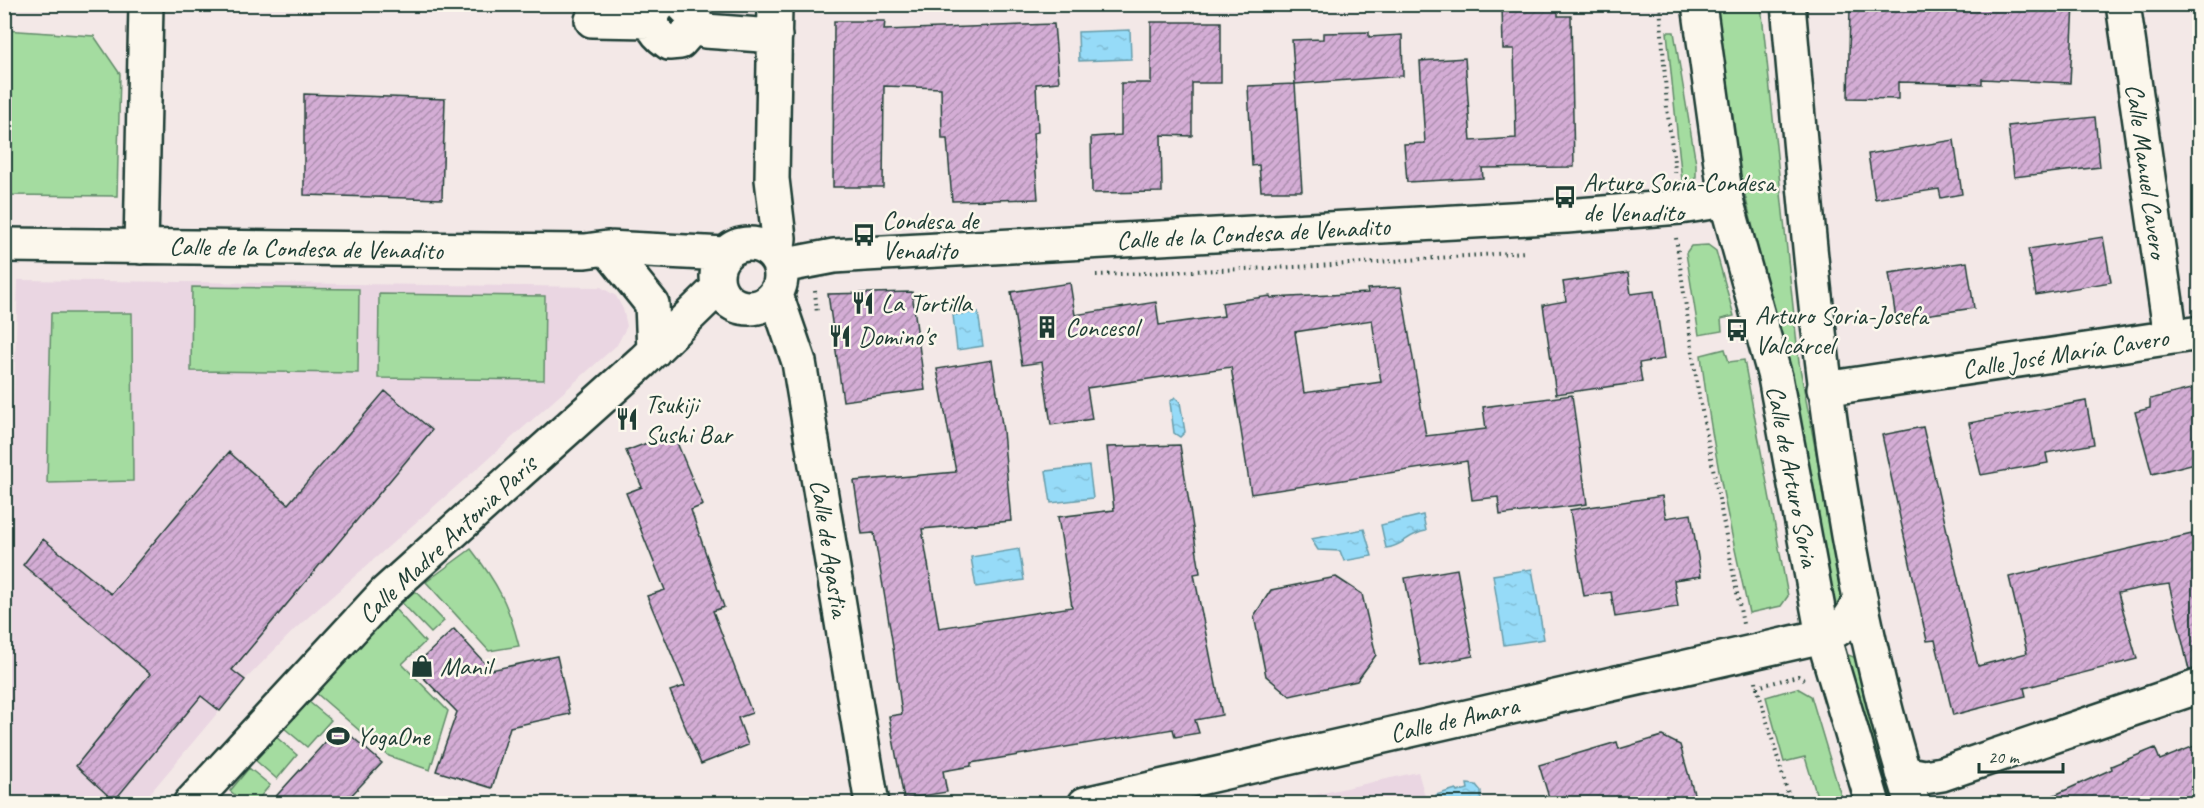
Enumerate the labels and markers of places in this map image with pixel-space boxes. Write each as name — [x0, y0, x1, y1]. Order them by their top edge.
place label: Arturo Soria-Condesa de Venadito — [1583, 166, 1777, 229]
bus stop icon: Arturo Soria-Condesa de Venadito — [1552, 184, 1578, 210]
place label: Condesa de Venadito — [882, 204, 981, 267]
bus stop icon: Condesa de Venadito — [851, 222, 877, 248]
place label: La Tortilla — [881, 287, 973, 320]
restaurant icon: La Tortilla — [850, 290, 876, 316]
place label: Arturo Soria-Josefa Valcárcel — [1755, 299, 1930, 362]
place label: Concesol — [1065, 311, 1143, 344]
building icon: Concesol — [1034, 314, 1060, 340]
bus stop icon: Arturo Soria-Josefa Valcárcel — [1724, 317, 1750, 343]
place label: Domino's — [858, 320, 937, 353]
restaurant icon: Domino's — [827, 323, 853, 349]
place label: Tsukiji Sushi Bar — [645, 388, 735, 451]
restaurant icon: Tsukiji Sushi Bar — [614, 406, 640, 432]
place label: Manil — [440, 650, 496, 683]
shop icon: Manil — [409, 653, 435, 679]
place label: YogaOne — [356, 720, 431, 753]
sports icon: YogaOne — [325, 723, 351, 749]

